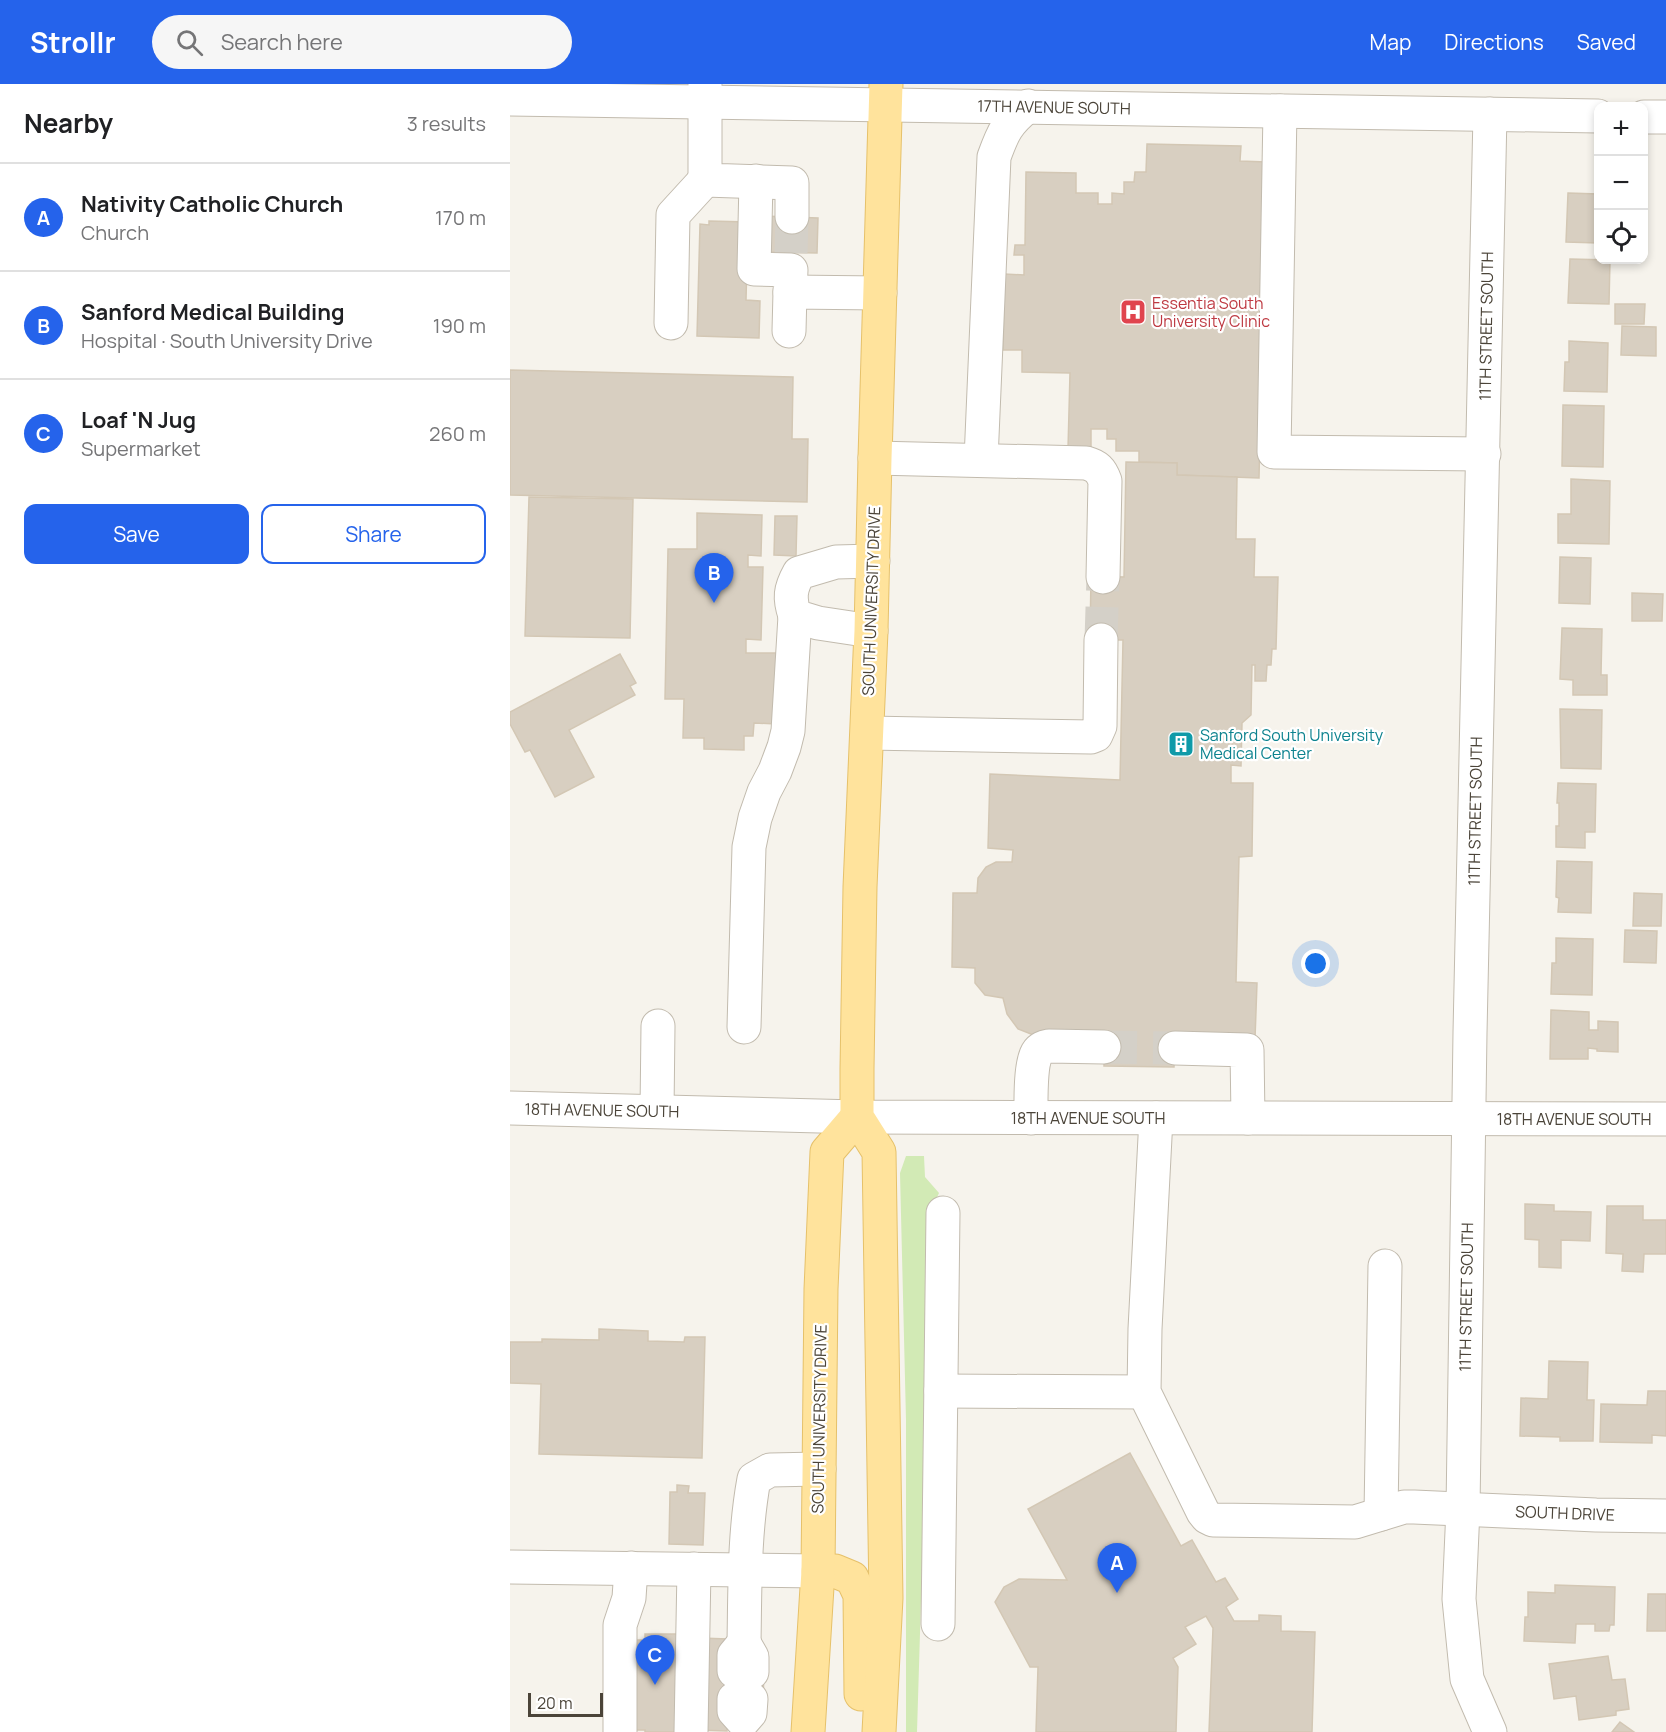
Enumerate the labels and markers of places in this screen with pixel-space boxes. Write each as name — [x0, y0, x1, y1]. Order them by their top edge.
place label: Essentia South University Clinic — [1152, 292, 1270, 332]
hospital icon: Essentia South University Clinic — [1118, 297, 1148, 327]
pin: B — [694, 554, 734, 603]
place label: Sanford South University Medical Center — [1200, 724, 1384, 764]
building icon: Sanford South University Medical Center — [1166, 729, 1196, 759]
pin: A — [1098, 1544, 1136, 1593]
pin: C — [636, 1636, 674, 1685]

